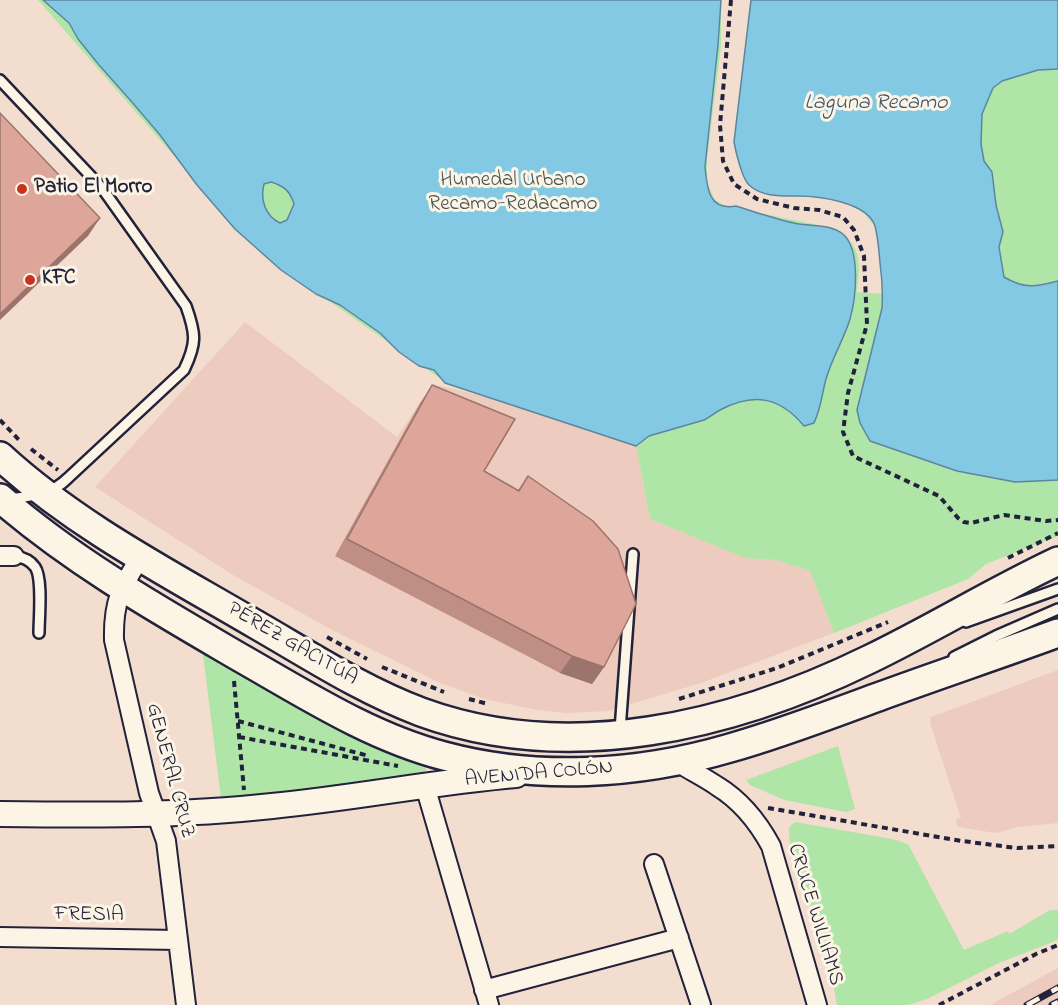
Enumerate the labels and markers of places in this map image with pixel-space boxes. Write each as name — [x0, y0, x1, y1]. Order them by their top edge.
place label: Patio El Morro — [34, 176, 152, 202]
marker: Patio El Morro — [15, 182, 29, 196]
place label: KFC — [42, 267, 76, 293]
marker: KFC — [23, 273, 37, 287]

